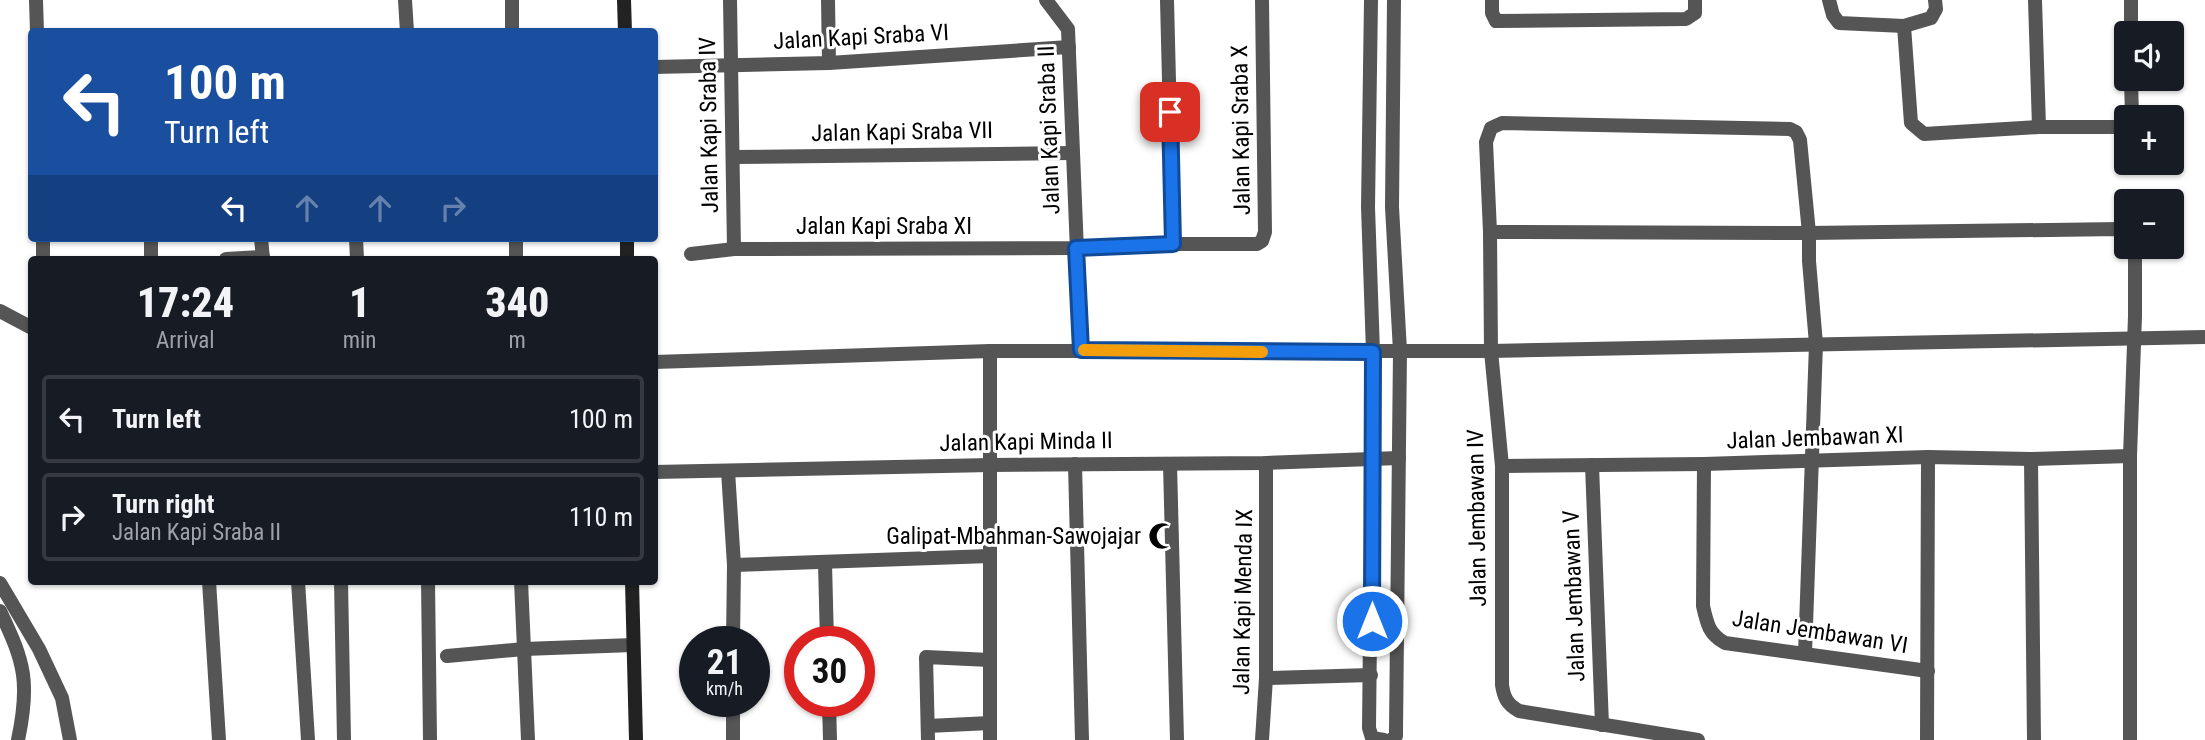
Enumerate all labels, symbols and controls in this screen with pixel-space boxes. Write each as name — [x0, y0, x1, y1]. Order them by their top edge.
street label: Jalan Kapi Sraba VI — [772, 19, 950, 55]
map controls — [2114, 21, 2184, 259]
button: sound — [2114, 21, 2184, 91]
street label: Jalan Kapi Sraba IV — [694, 37, 724, 213]
street label: Jalan Kapi Sraba II — [1033, 45, 1065, 215]
street label: Jalan Kapi Sraba X — [1226, 45, 1256, 215]
text: 100 m — [164, 54, 286, 111]
icon: left — [49, 56, 140, 147]
pin — [1140, 82, 1200, 142]
icon: arrive — [1151, 93, 1189, 131]
button: + — [2114, 105, 2184, 175]
text: Turn left — [164, 113, 269, 151]
street label: Jalan Kapi Sraba VII — [811, 117, 993, 147]
icon: left — [215, 189, 253, 227]
icon: ahead — [288, 189, 326, 227]
icon: ahead — [361, 189, 399, 227]
icon: right — [434, 189, 472, 227]
button: − — [2114, 189, 2184, 259]
street label: Jalan Kapi Sraba XI — [796, 213, 972, 240]
text: 17:24 — [137, 278, 234, 327]
text: 1 — [349, 278, 370, 327]
text: 340 — [485, 278, 549, 327]
text: Arrival — [156, 327, 215, 354]
text: min — [343, 327, 376, 354]
text: m — [509, 327, 526, 354]
icon: left — [53, 400, 91, 438]
text: Turn left — [112, 404, 201, 434]
text: 100 m — [569, 404, 633, 434]
street label: Jalan Jembawan XI — [1726, 421, 1904, 455]
street label: Jalan Kapi Minda II — [939, 427, 1113, 457]
street label: Jalan Jembawan IV — [1462, 429, 1492, 607]
text: Turn right — [112, 489, 214, 519]
icon: right — [53, 498, 91, 536]
text: 110 m — [569, 502, 633, 532]
street label: Jalan Kapi Menda IX — [1228, 509, 1258, 695]
street label: Jalan Jembawan V — [1558, 510, 1590, 682]
text: Jalan Kapi Sraba II — [112, 519, 281, 546]
mosque icon: Galipat-Mbahman-Sawojajar — [1147, 521, 1177, 551]
place label: Galipat-Mbahman-Sawojajar — [886, 523, 1141, 550]
position arrow — [1335, 584, 1409, 658]
street label: Jalan Jembawan VI — [1730, 605, 1910, 659]
speed limit sign: 30 — [784, 626, 875, 717]
text: 21 — [707, 642, 742, 683]
text: km/h — [706, 678, 743, 699]

